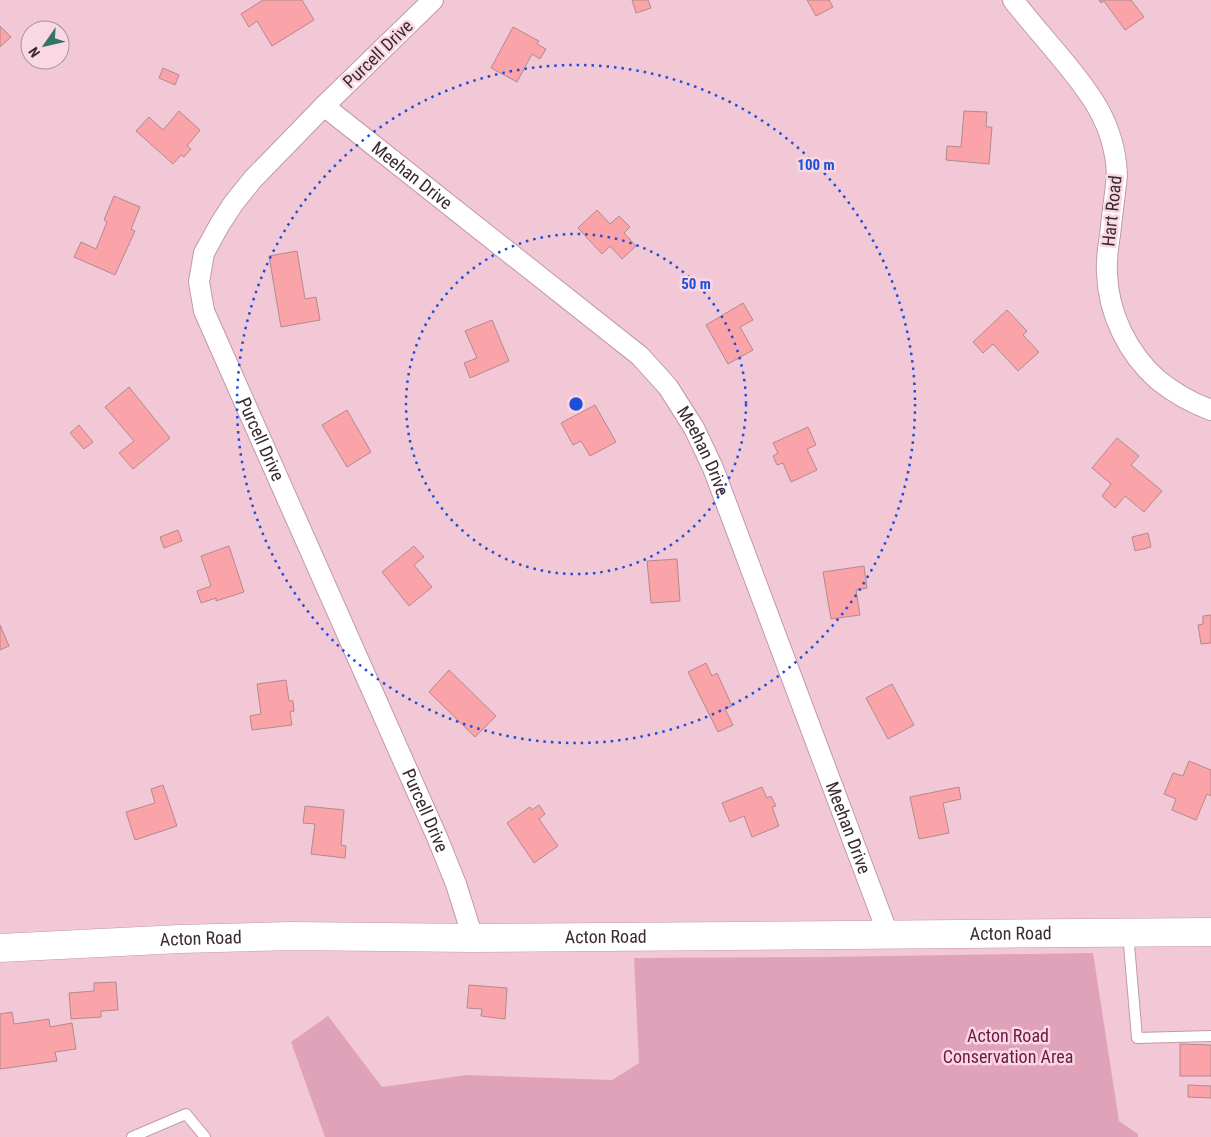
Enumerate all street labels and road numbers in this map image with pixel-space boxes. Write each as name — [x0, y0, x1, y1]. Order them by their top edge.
street label: Purcell Drive — [338, 15, 417, 92]
street label: Meehan Drive — [368, 137, 457, 213]
street label: Hart Road — [1097, 174, 1126, 248]
street label: Purcell Drive — [234, 394, 289, 484]
street label: Meehan Drive — [673, 402, 733, 498]
street label: Purcell Drive — [398, 765, 453, 855]
street label: Meehan Drive — [822, 779, 875, 877]
street label: Acton Road — [970, 922, 1052, 944]
street label: Acton Road — [159, 926, 242, 950]
street label: Acton Road — [565, 926, 647, 947]

